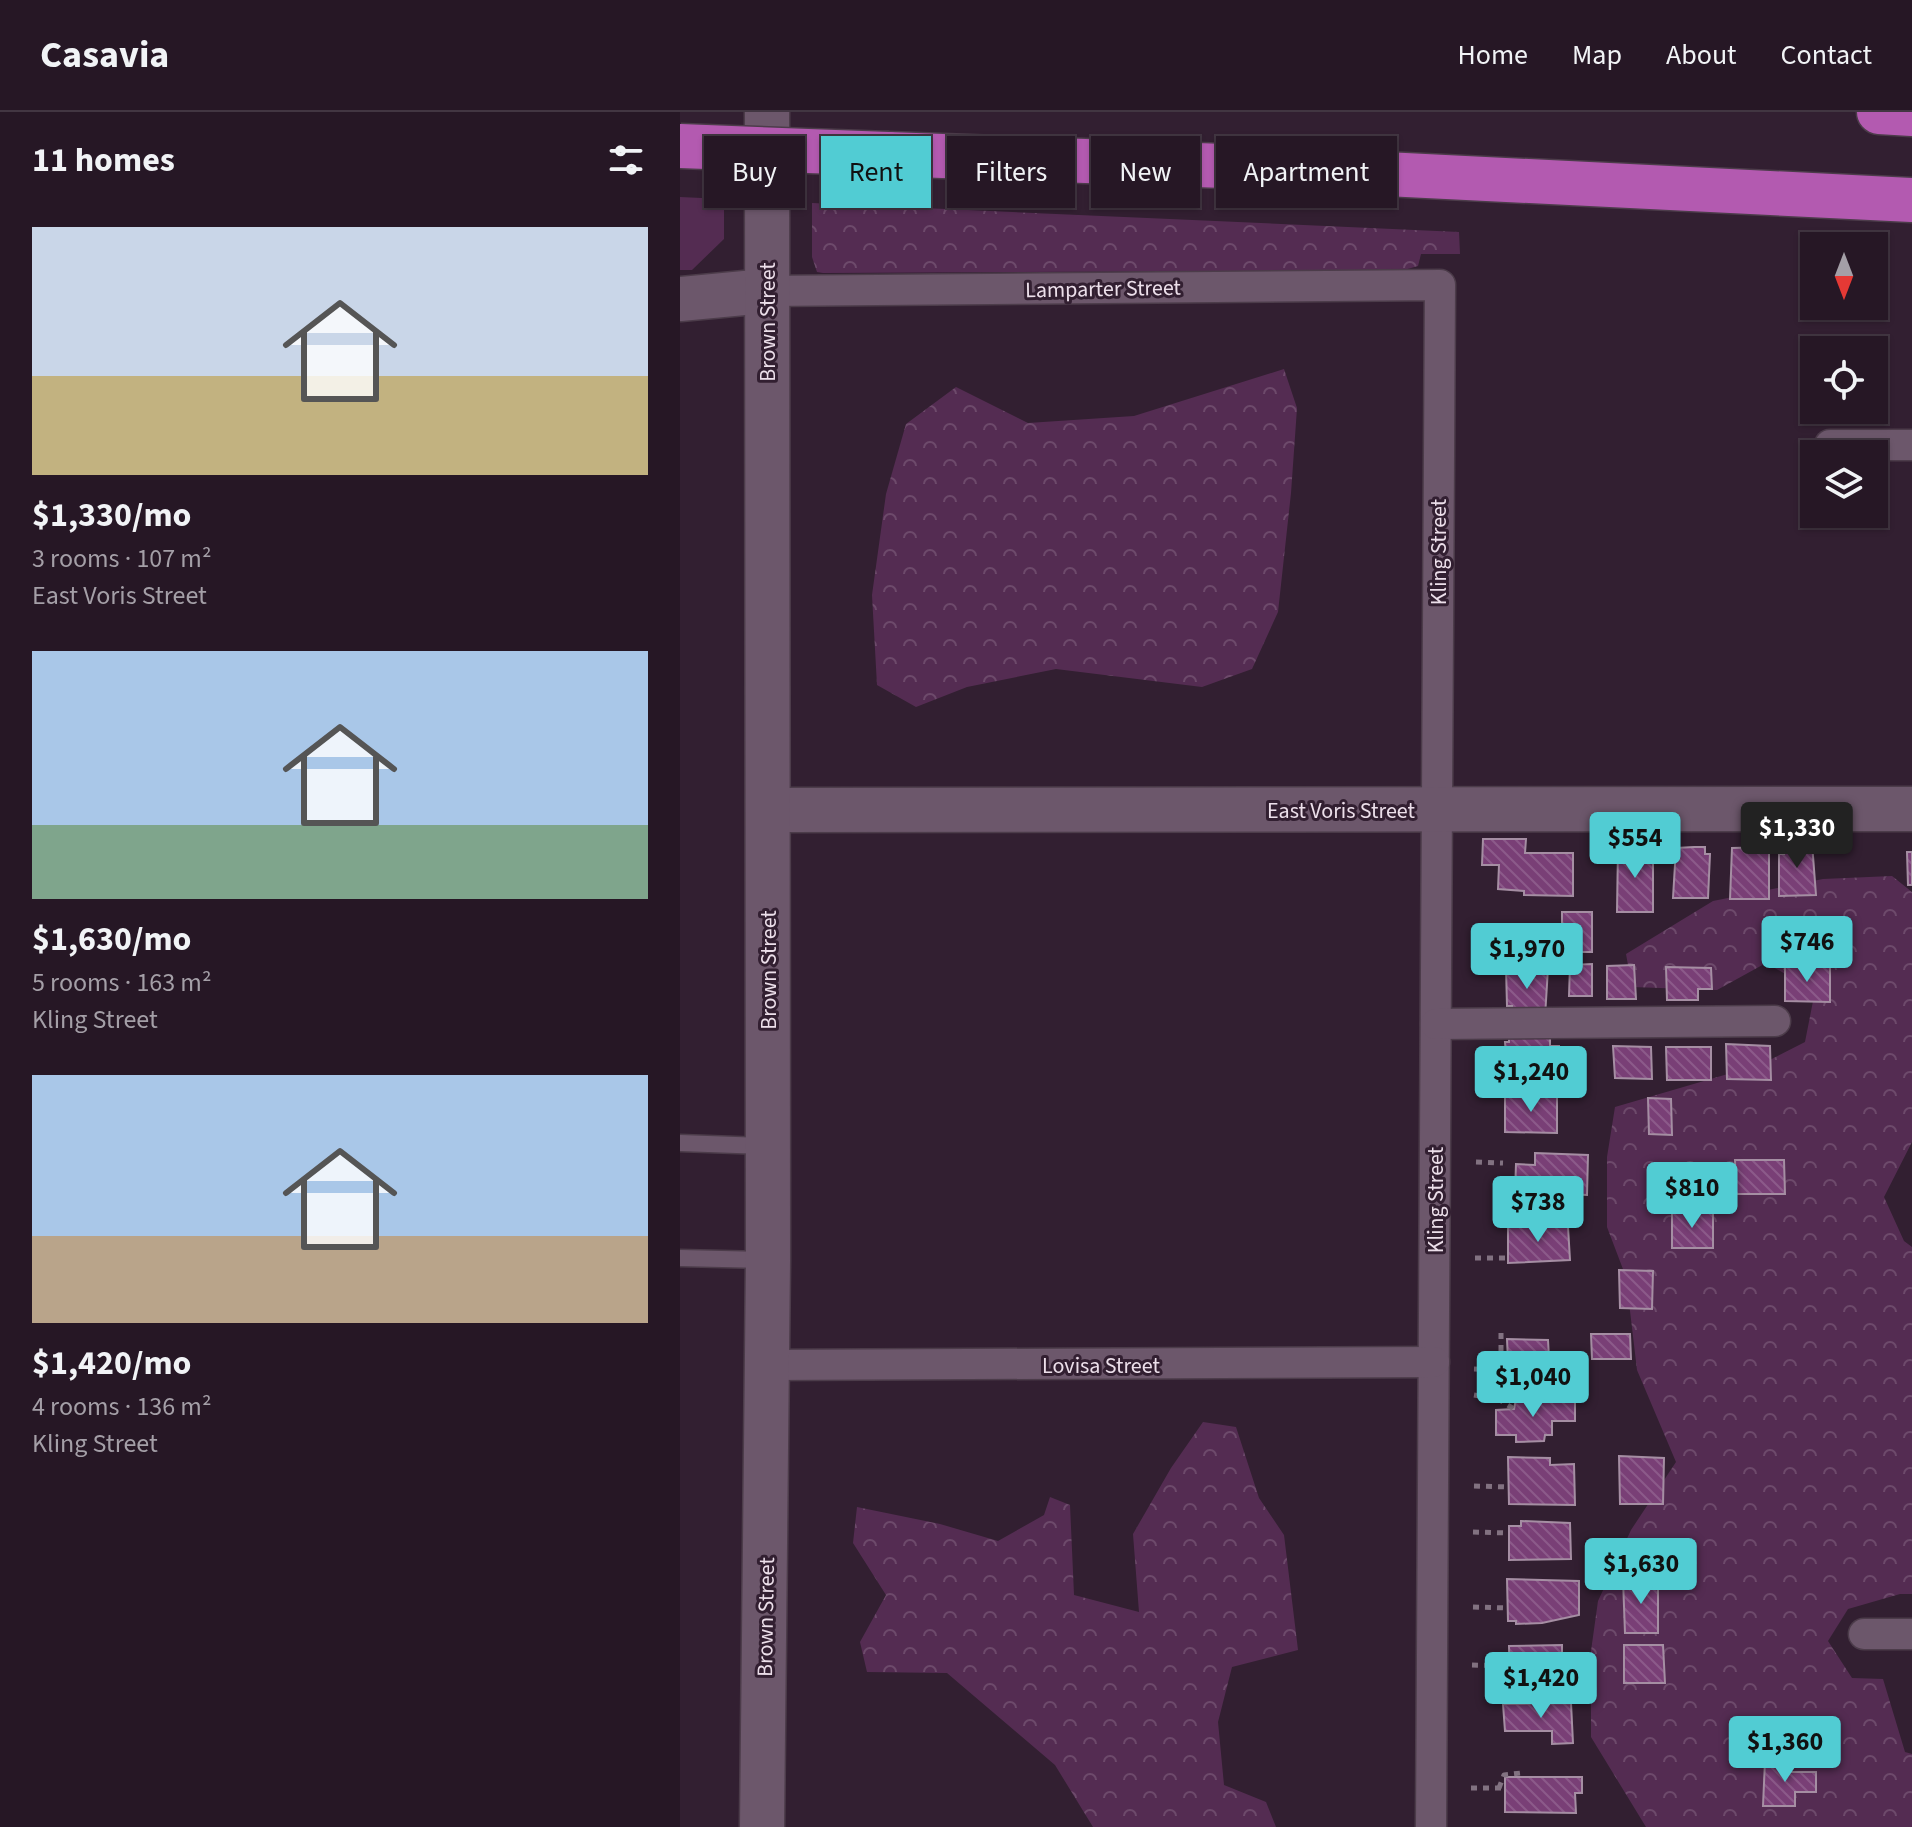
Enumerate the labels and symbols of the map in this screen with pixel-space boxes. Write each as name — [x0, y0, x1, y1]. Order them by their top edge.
north arrow — [1800, 232, 1888, 320]
street label: Brown Street — [752, 262, 784, 382]
street label: Lamparter Street — [1025, 272, 1182, 306]
street label: Kling Street — [1423, 498, 1455, 605]
street label: East Voris Street — [1267, 795, 1416, 827]
pin: $1,330 — [1732, 802, 1862, 870]
pin: $554 — [1588, 812, 1682, 880]
street label: Brown Street — [753, 910, 785, 1030]
pin: $746 — [1760, 916, 1854, 984]
pin: $1,970 — [1462, 923, 1592, 991]
pin: $1,240 — [1466, 1046, 1596, 1114]
street label: Kling Street — [1420, 1146, 1452, 1253]
pin: $810 — [1645, 1162, 1739, 1230]
pin: $738 — [1491, 1176, 1585, 1244]
street label: Lovisa Street — [1042, 1350, 1160, 1382]
pin: $1,040 — [1468, 1351, 1598, 1419]
pin: $1,630 — [1576, 1538, 1706, 1606]
street label: Brown Street — [749, 1556, 783, 1677]
pin: $1,420 — [1476, 1652, 1606, 1720]
pin: $1,360 — [1720, 1716, 1850, 1784]

